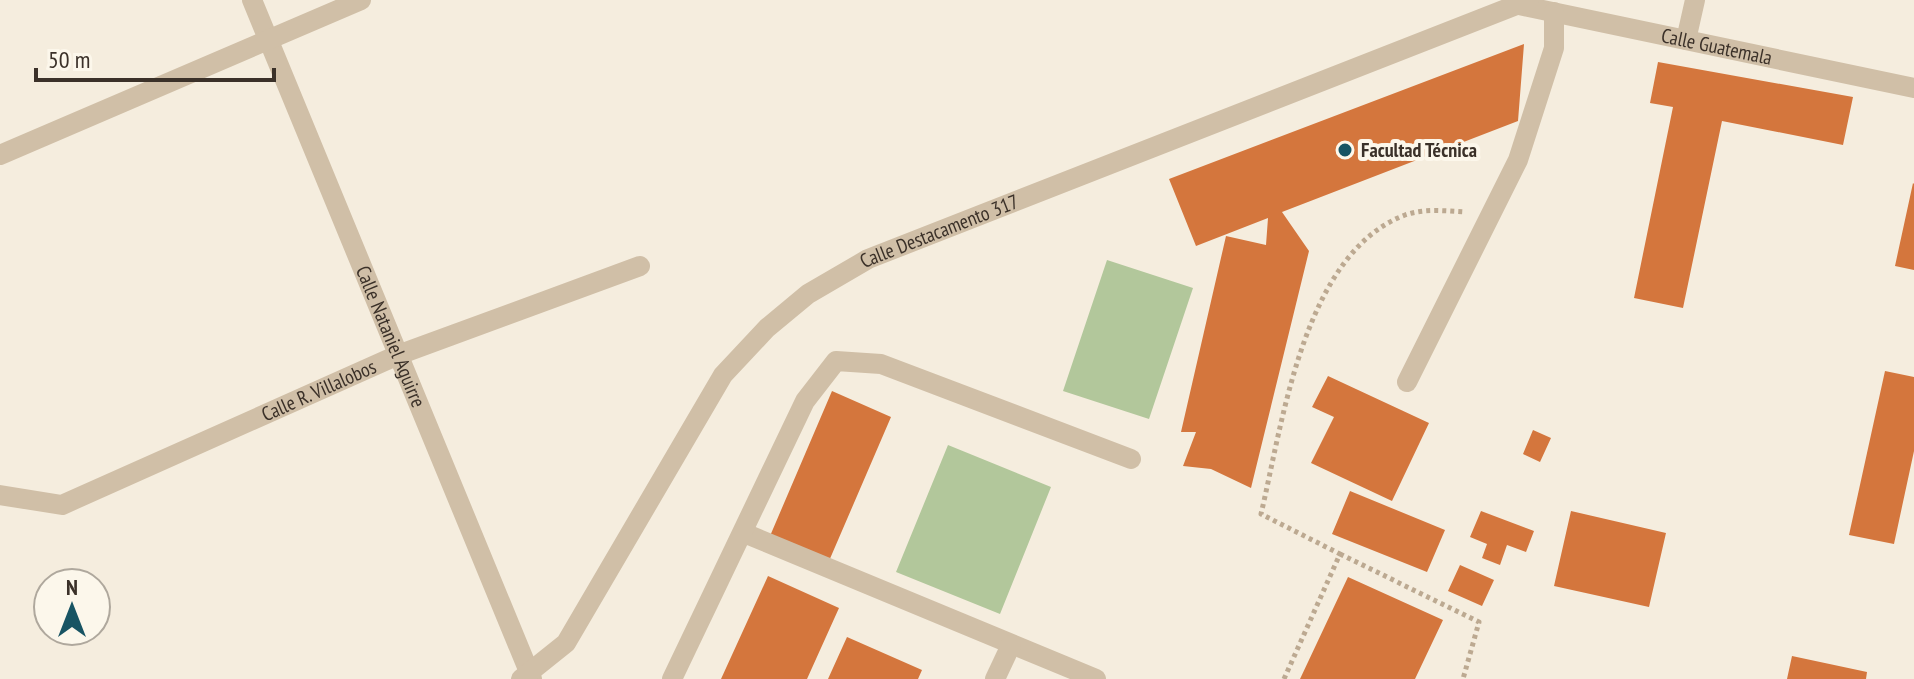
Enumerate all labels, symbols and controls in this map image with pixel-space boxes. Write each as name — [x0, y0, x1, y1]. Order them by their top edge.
street label: Calle Guatemala — [1659, 22, 1774, 71]
scale bar — [36, 32, 274, 82]
text: 50 m — [48, 44, 90, 75]
place label: Facultad Técnica — [1361, 137, 1477, 163]
marker: Facultad Técnica — [1336, 141, 1354, 159]
street label: Calle Destacamento 317 — [855, 188, 1022, 274]
street label: Calle Nataniel Aguirre — [350, 262, 432, 411]
street label: Calle R. Villalobos — [257, 353, 380, 427]
north arrow — [32, 567, 112, 647]
text: N — [66, 573, 78, 601]

